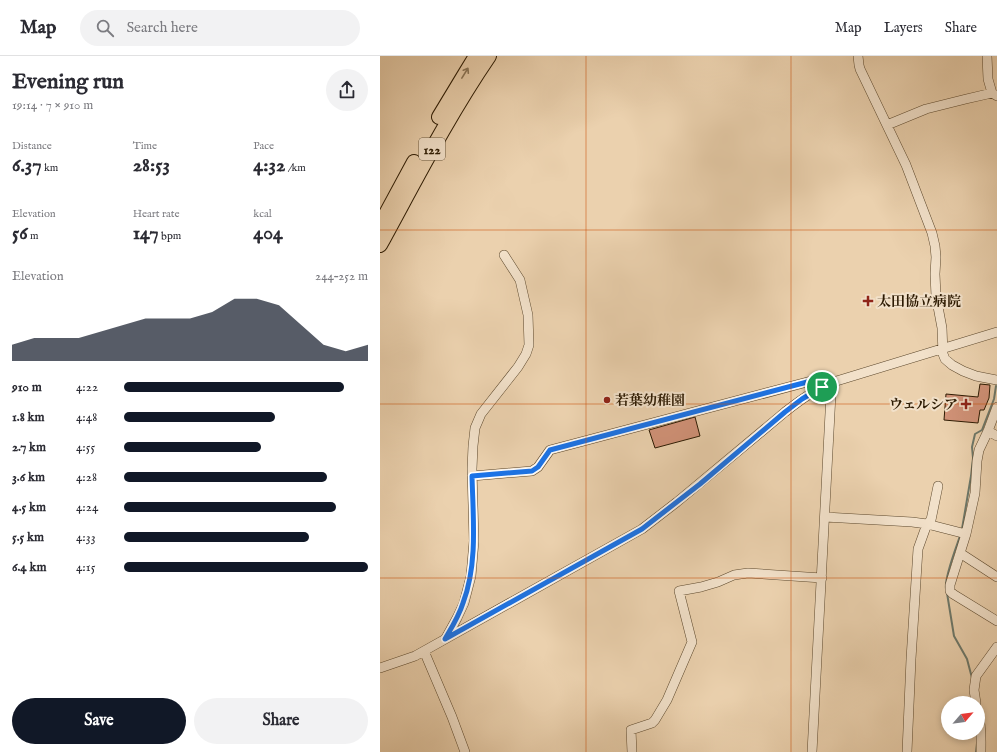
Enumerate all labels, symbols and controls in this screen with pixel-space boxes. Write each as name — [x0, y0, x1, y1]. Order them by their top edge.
search box — [80, 10, 360, 46]
text: Map — [20, 16, 56, 40]
icon: search — [94, 17, 116, 39]
text: Search here — [126, 18, 198, 37]
text: Map — [835, 19, 862, 37]
text: Layers — [884, 19, 923, 37]
text: Share — [945, 19, 977, 37]
text: Evening run — [12, 68, 124, 96]
one-way arrow — [461, 68, 469, 79]
button: share — [326, 69, 368, 111]
text: 19:14 · 7 × 910 m — [12, 97, 93, 114]
road number: 122 — [419, 138, 445, 160]
text: Distance — [12, 139, 52, 153]
text: Time — [133, 139, 157, 153]
text: Pace — [253, 139, 274, 153]
text: 6.37 — [12, 153, 42, 178]
text: 28:53 — [133, 153, 170, 178]
text: 4:32 — [253, 153, 285, 178]
text: km — [42, 161, 58, 175]
text: /km — [285, 161, 306, 175]
text: Elevation — [12, 207, 56, 221]
text: Heart rate — [133, 207, 180, 221]
text: kcal — [253, 207, 272, 221]
text: 56 — [12, 221, 28, 246]
text: 147 — [133, 221, 159, 246]
text: 404 — [253, 221, 283, 246]
text: m — [28, 229, 39, 243]
text: bpm — [159, 229, 181, 243]
text: Elevation — [12, 268, 64, 285]
text: 244–252 m — [315, 268, 368, 285]
place label: 太田協立病院 — [877, 293, 961, 311]
marker: 太田協立病院 — [862, 295, 874, 307]
pin — [805, 370, 839, 404]
icon: arrive — [811, 376, 833, 398]
text: 910 m — [12, 379, 42, 396]
text: 4:22 — [76, 379, 98, 396]
place label: 若葉幼稚園 — [615, 392, 685, 410]
marker: 若葉幼稚園 — [602, 395, 612, 405]
place label: ウェルシア — [889, 396, 958, 414]
marker: ウェルシア — [961, 399, 971, 409]
text: 1.8 km — [12, 409, 45, 426]
text: 4:48 — [76, 409, 97, 426]
text: 2.7 km — [12, 439, 46, 456]
text: 4:55 — [76, 439, 95, 456]
text: 3.6 km — [12, 469, 45, 486]
text: 4:28 — [76, 469, 97, 486]
text: 4.5 km — [12, 499, 46, 516]
text: 4:24 — [76, 499, 98, 516]
text: 5.5 km — [12, 529, 44, 546]
text: 4:33 — [76, 529, 96, 546]
text: 6.4 km — [12, 559, 47, 576]
text: 4:15 — [76, 559, 95, 576]
north arrow — [941, 696, 985, 740]
map controls — [941, 696, 985, 740]
button: Save — [12, 698, 186, 744]
button: Share — [194, 698, 368, 744]

